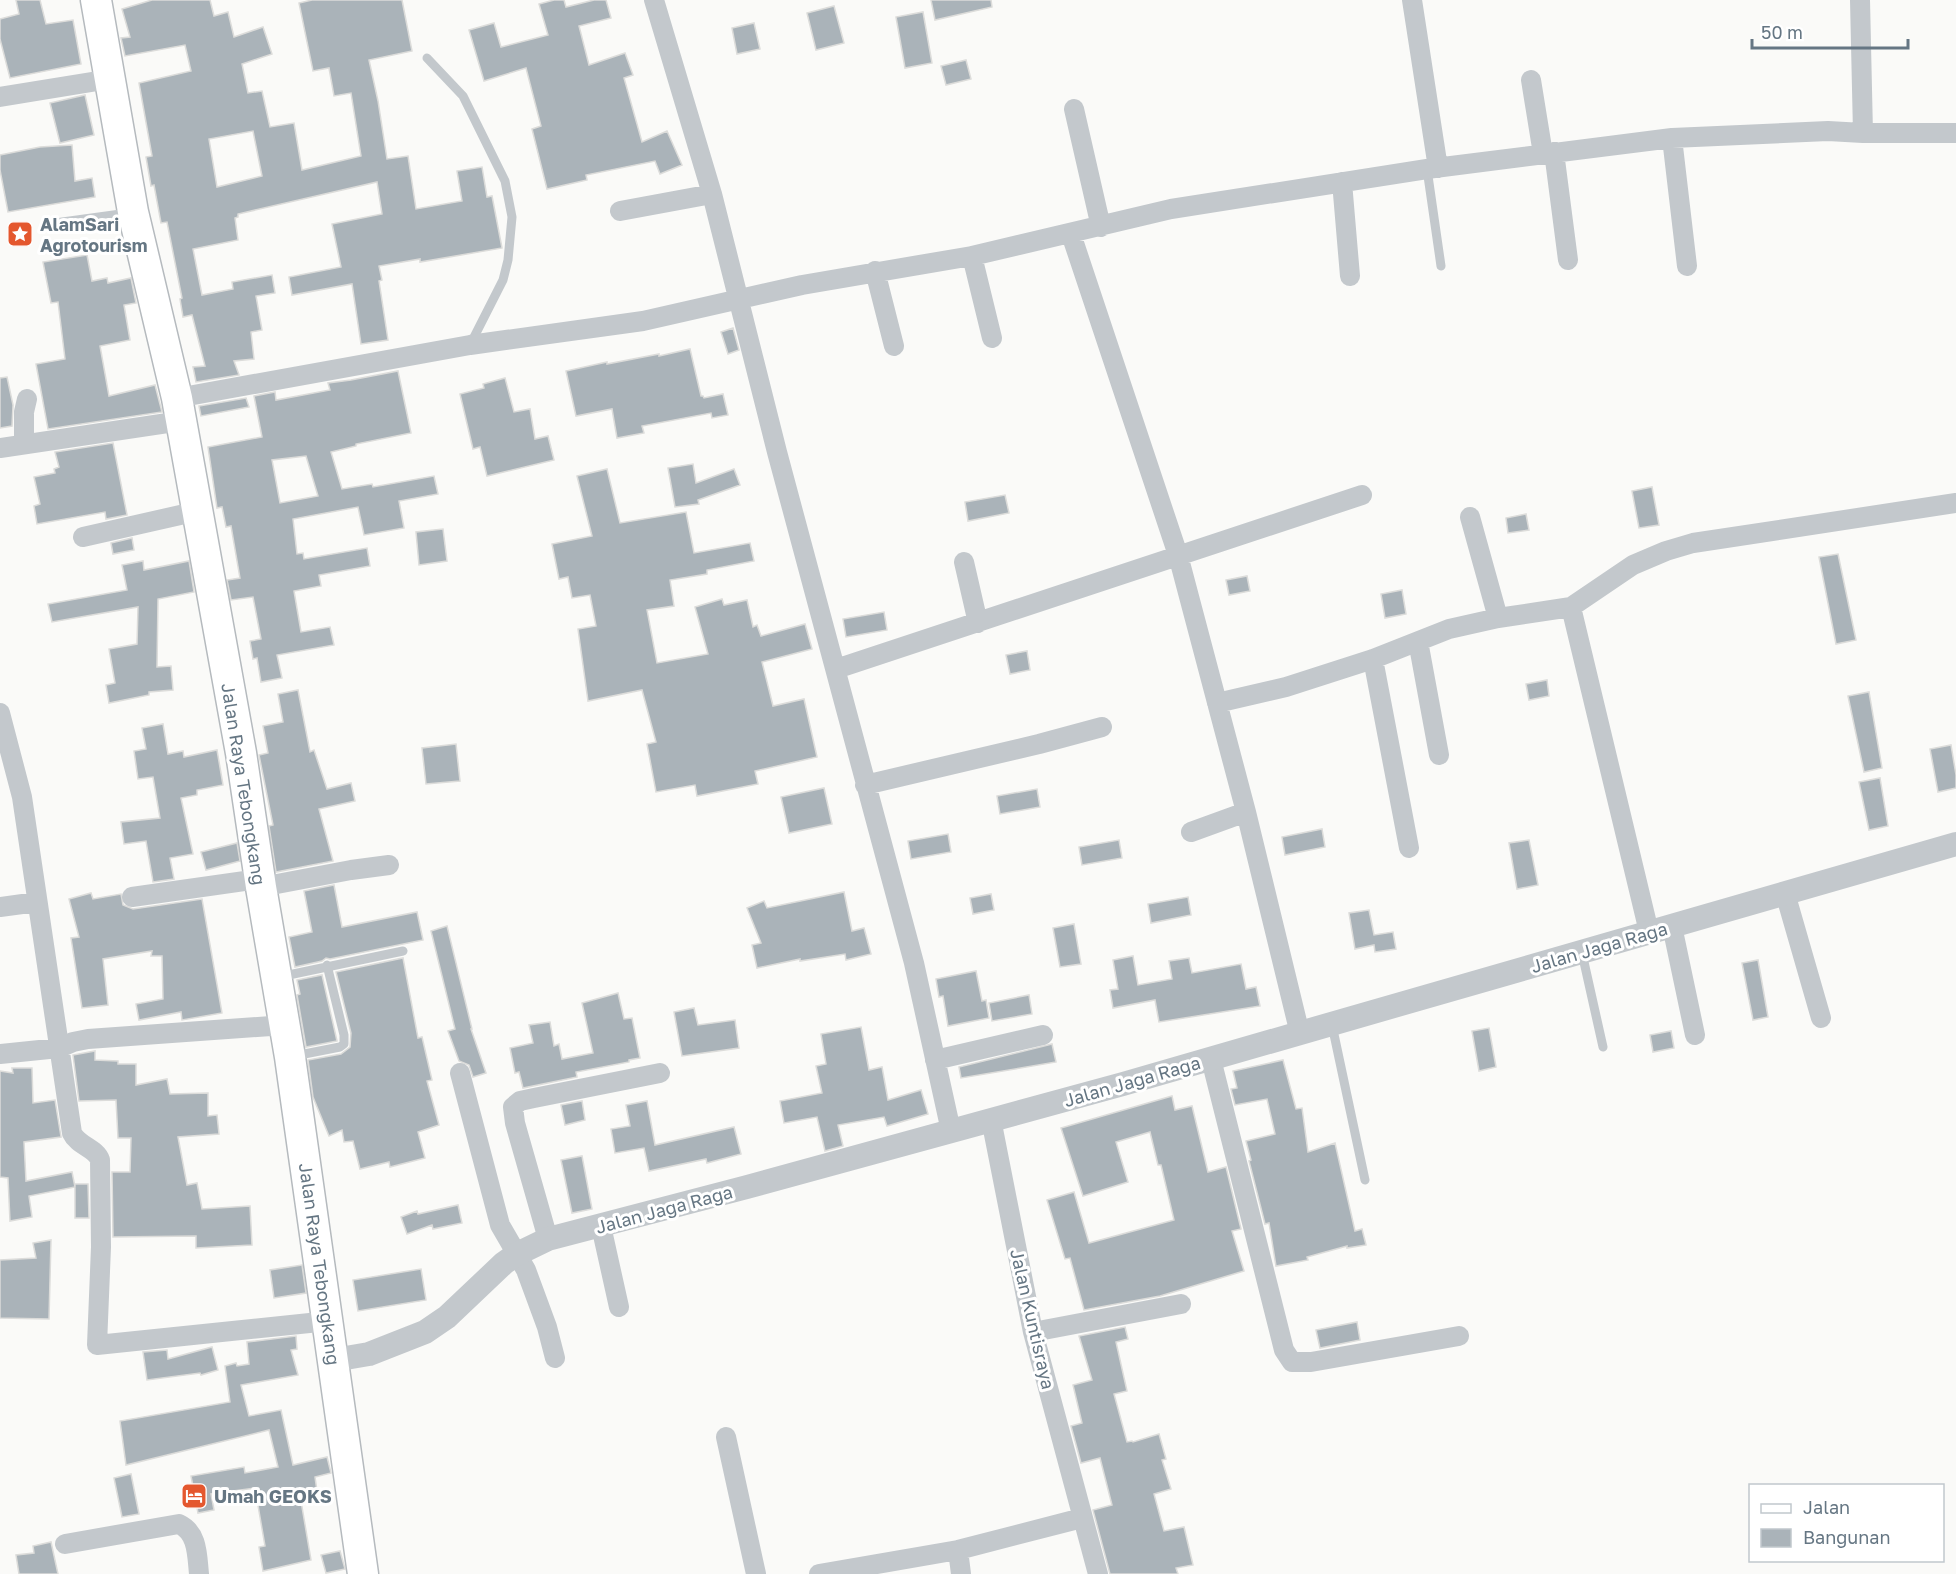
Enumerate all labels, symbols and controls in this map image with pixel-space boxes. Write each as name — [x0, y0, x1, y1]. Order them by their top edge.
scale bar — [1752, 12, 1908, 50]
text: 50 m — [1761, 21, 1803, 43]
place label: AlamSari Agrotourism — [40, 213, 148, 256]
place icon: AlamSari Agrotourism — [5, 219, 35, 249]
street label: Jalan Raya Tebongkang — [217, 682, 271, 886]
street label: Jalan Jaga Raga — [1528, 917, 1670, 977]
street label: Jalan Jaga Raga — [1061, 1051, 1203, 1111]
street label: Jalan Raya Tebongkang — [295, 1161, 345, 1367]
street label: Jalan Jaga Raga — [593, 1180, 735, 1238]
street label: Jalan Kuntisraya — [1006, 1247, 1060, 1391]
hotel icon: Umah GEOKS — [179, 1481, 209, 1511]
legend — [1749, 1484, 1944, 1562]
place label: Umah GEOKS — [214, 1485, 332, 1507]
text: Jalan — [1803, 1496, 1850, 1518]
text: Bangunan — [1803, 1526, 1891, 1548]

